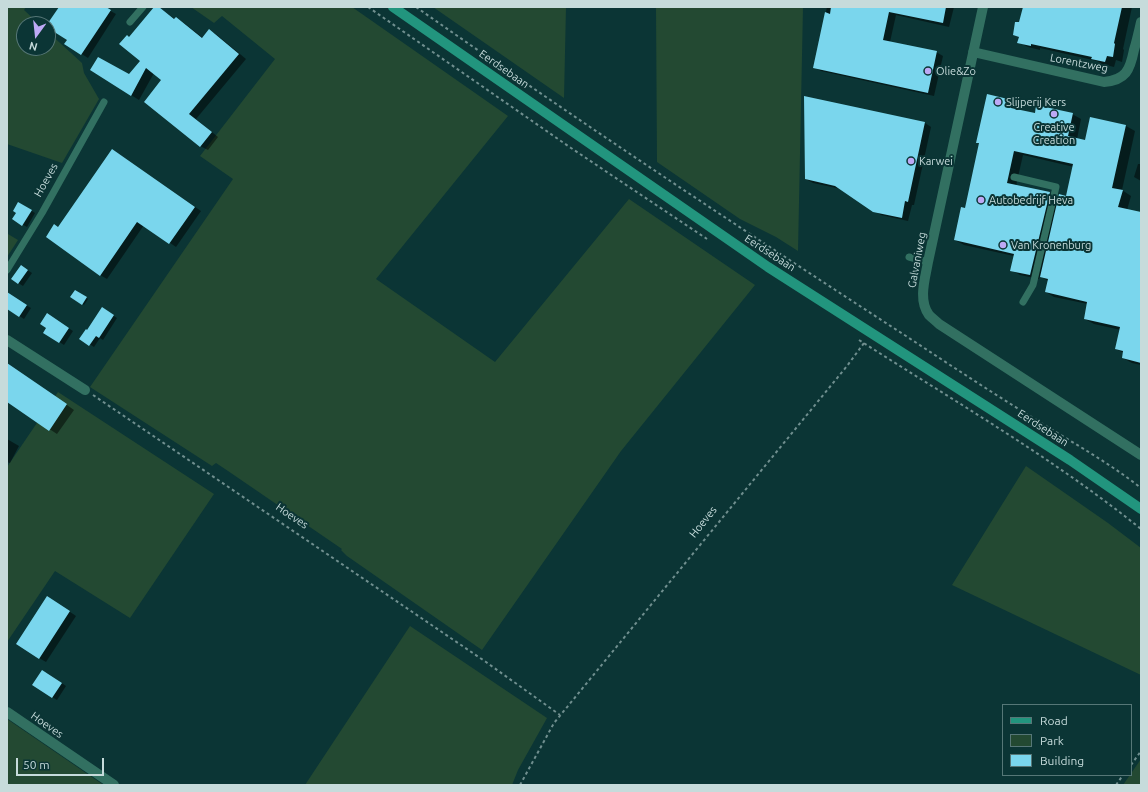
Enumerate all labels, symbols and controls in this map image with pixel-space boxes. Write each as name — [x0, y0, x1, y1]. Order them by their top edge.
north arrow — [16, 16, 56, 56]
text: N — [28, 40, 39, 53]
street label: Eerdsebaan — [477, 47, 531, 91]
street label: Lorentzweg — [1049, 51, 1109, 75]
place label: Olie&Zo — [936, 64, 976, 78]
marker: Olie&Zo — [923, 66, 933, 76]
place label: Slijperij Kers — [1006, 95, 1066, 109]
marker: Slijperij Kers — [993, 97, 1003, 107]
marker: Creative Creation — [1049, 109, 1059, 119]
place label: Creative Creation — [1033, 120, 1075, 146]
place label: Karwei — [919, 154, 953, 168]
marker: Karwei — [906, 156, 916, 166]
street label: Hoeves — [31, 161, 61, 199]
place label: Autobedrijf Heva — [989, 193, 1073, 207]
marker: Autobedrijf Heva — [976, 195, 986, 205]
street label: Galvaniweg — [905, 231, 929, 289]
street label: Eerdsebaan — [742, 232, 798, 274]
place label: Van Kronenburg — [1011, 238, 1091, 252]
marker: Van Kronenburg — [998, 240, 1008, 250]
street label: Eerdsebaan — [1015, 407, 1071, 449]
street label: Hoeves — [273, 500, 311, 532]
street label: Hoeves — [686, 504, 720, 540]
legend — [1002, 704, 1132, 776]
street label: Hoeves — [28, 709, 66, 741]
text: Road — [1040, 714, 1068, 727]
text: Park — [1040, 734, 1064, 747]
scale bar — [18, 750, 106, 776]
text: Building — [1040, 754, 1084, 767]
text: 50 m — [23, 758, 50, 771]

